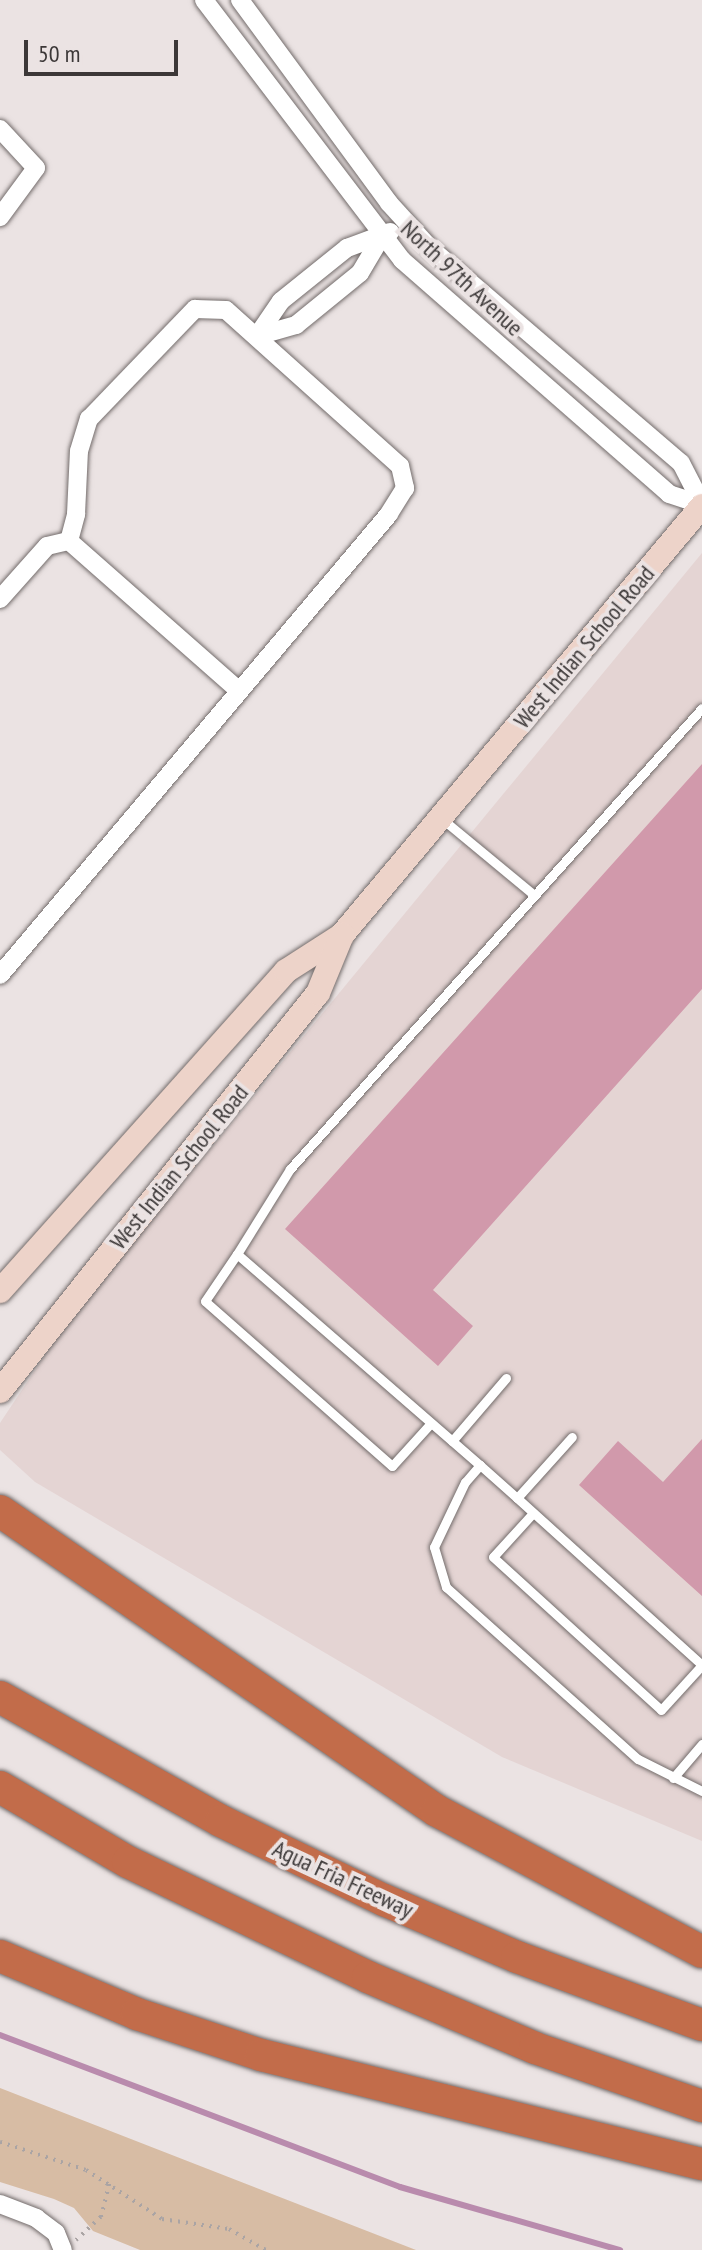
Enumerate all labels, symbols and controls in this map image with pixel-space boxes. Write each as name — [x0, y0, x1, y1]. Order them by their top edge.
scale bar — [28, 24, 182, 74]
text: 50 m — [38, 38, 80, 69]
street label: North 97th Avenue — [395, 214, 529, 342]
street label: West Indian School Road — [508, 560, 660, 734]
street label: West Indian School Road — [104, 1079, 254, 1255]
street label: Agua Fria Freeway — [268, 1834, 418, 1924]

